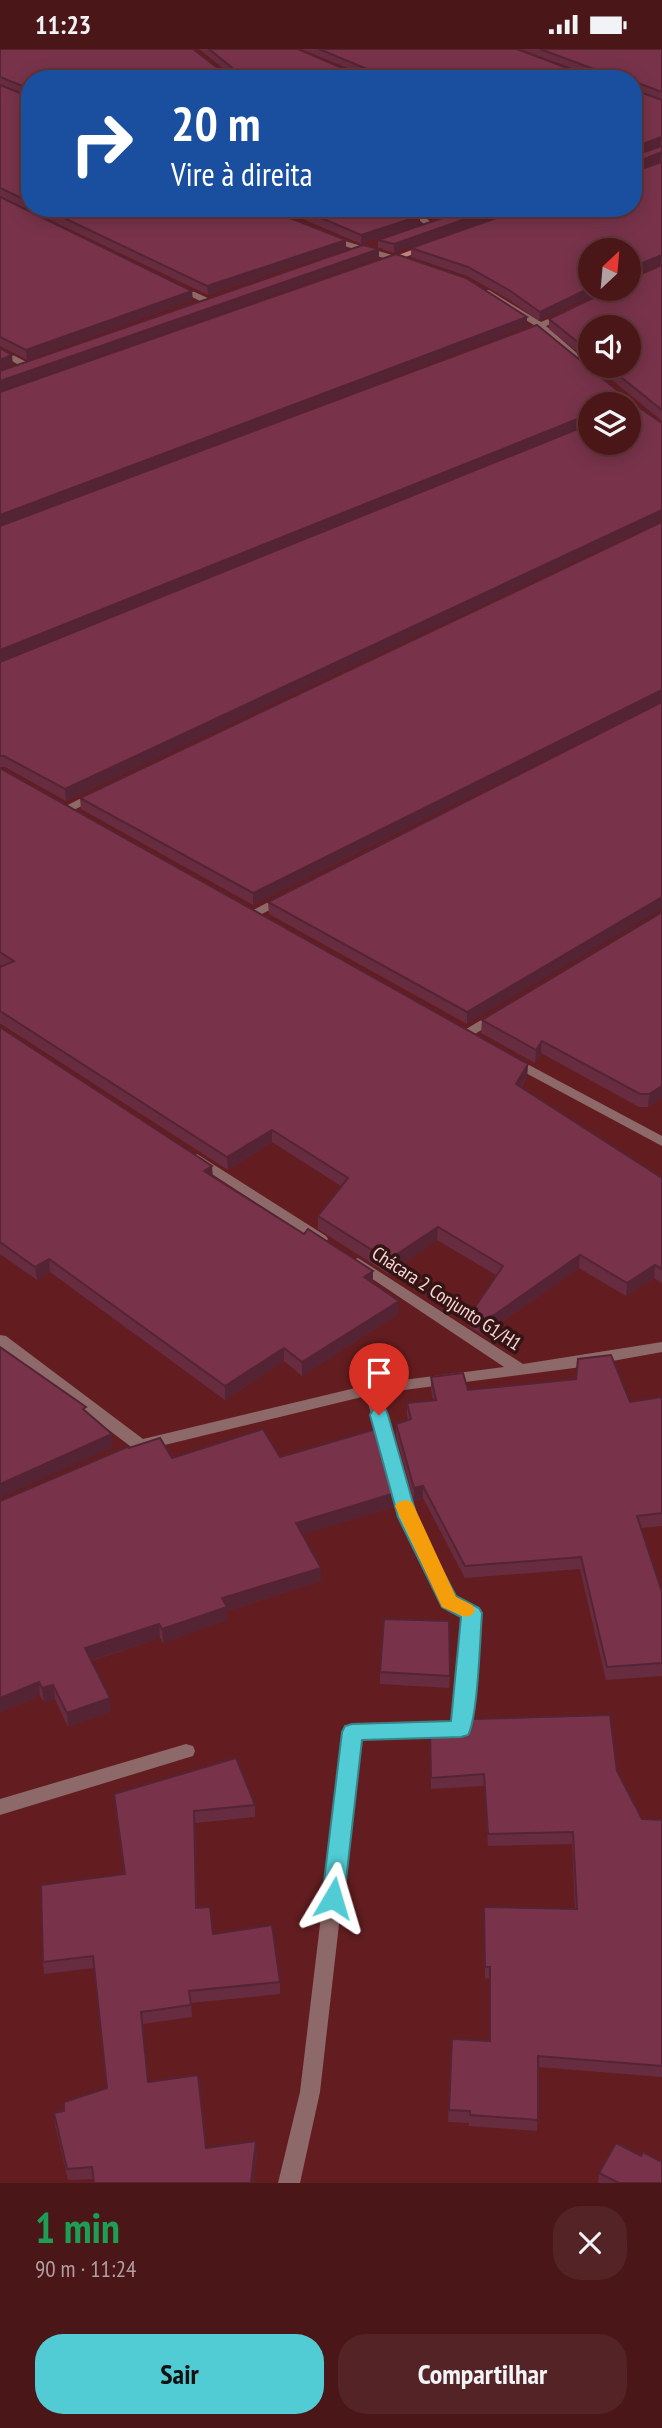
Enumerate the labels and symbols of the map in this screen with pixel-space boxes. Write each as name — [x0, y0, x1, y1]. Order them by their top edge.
north arrow — [578, 238, 640, 301]
street label: Chácara 2 Conjunto G1/H1 — [368, 1241, 526, 1355]
pin — [349, 1343, 409, 1415]
position arrow — [296, 1861, 370, 1935]

